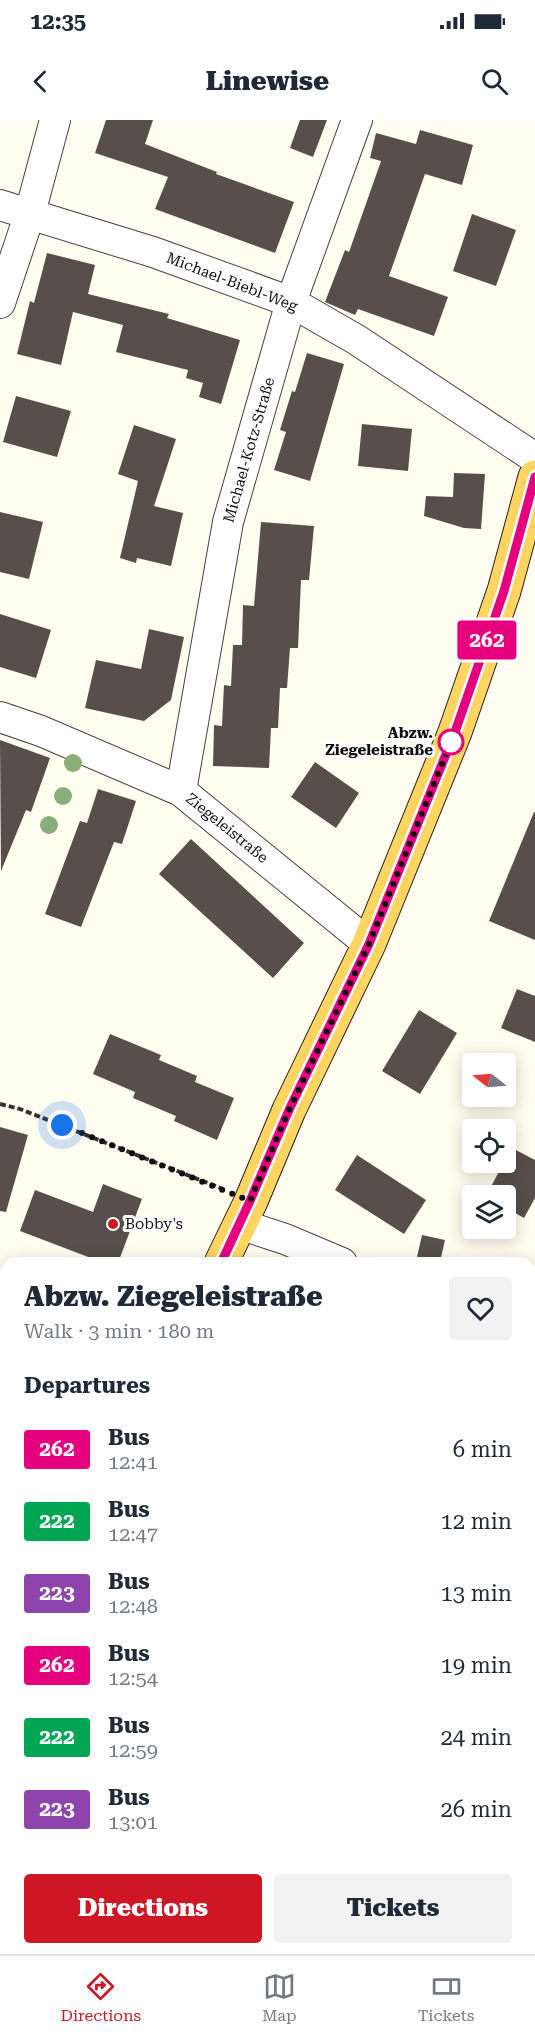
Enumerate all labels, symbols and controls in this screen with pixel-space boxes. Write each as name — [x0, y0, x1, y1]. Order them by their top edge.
text: 12:35 — [30, 9, 86, 34]
icon: back — [24, 65, 57, 98]
text: Linewise — [206, 65, 329, 97]
icon: search — [478, 65, 511, 98]
street label: Michael-Biebl-Weg — [164, 249, 301, 316]
street label: Michael-Kotz-Straße — [220, 375, 278, 525]
line badge: 262 — [452, 620, 522, 660]
text: 262 — [469, 628, 505, 652]
place label: Abzw. Ziegeleistraße — [325, 724, 433, 759]
marker: Abzw. Ziegeleistraße — [438, 729, 464, 755]
street label: Ziegeleistraße — [182, 789, 272, 867]
north arrow — [462, 1053, 516, 1107]
map controls — [462, 1053, 516, 1239]
your location — [47, 1110, 77, 1140]
button: locate — [462, 1119, 516, 1173]
button: layers — [462, 1185, 516, 1239]
place label: Bobby's — [125, 1215, 183, 1233]
marker: Bobby's — [106, 1217, 120, 1231]
button: heart — [449, 1277, 512, 1340]
text: Abzw. Ziegeleistraße — [24, 1280, 323, 1313]
text: Walk · 3 min · 180 m — [24, 1319, 214, 1343]
text: Departures — [24, 1373, 150, 1398]
text: Bus — [108, 1425, 150, 1450]
text: 262 — [39, 1437, 75, 1461]
text: 6 min — [453, 1437, 512, 1462]
text: 12:41 — [108, 1450, 158, 1474]
text: Bus — [108, 1497, 150, 1522]
text: 222 — [39, 1509, 75, 1533]
text: 12 min — [441, 1509, 512, 1534]
text: 12:47 — [108, 1522, 158, 1546]
text: Bus — [108, 1569, 150, 1594]
text: 223 — [39, 1581, 75, 1605]
text: 13 min — [441, 1581, 512, 1606]
text: 12:48 — [108, 1594, 158, 1618]
text: Bus — [108, 1641, 150, 1666]
text: 262 — [39, 1653, 75, 1677]
text: 19 min — [441, 1653, 512, 1678]
text: 12:54 — [108, 1666, 158, 1690]
text: Bus — [108, 1713, 150, 1738]
text: 222 — [39, 1725, 75, 1749]
text: 24 min — [441, 1725, 512, 1750]
text: 12:59 — [108, 1738, 158, 1762]
text: Bus — [108, 1785, 150, 1810]
text: 223 — [39, 1797, 75, 1821]
text: 26 min — [441, 1797, 512, 1822]
text: 13:01 — [108, 1810, 158, 1834]
button: Directions — [24, 1874, 262, 1943]
button: Tickets — [274, 1874, 512, 1943]
tab: Directions — [61, 1970, 141, 2025]
tab: Map — [262, 1970, 296, 2025]
tab: Tickets — [418, 1970, 474, 2025]

